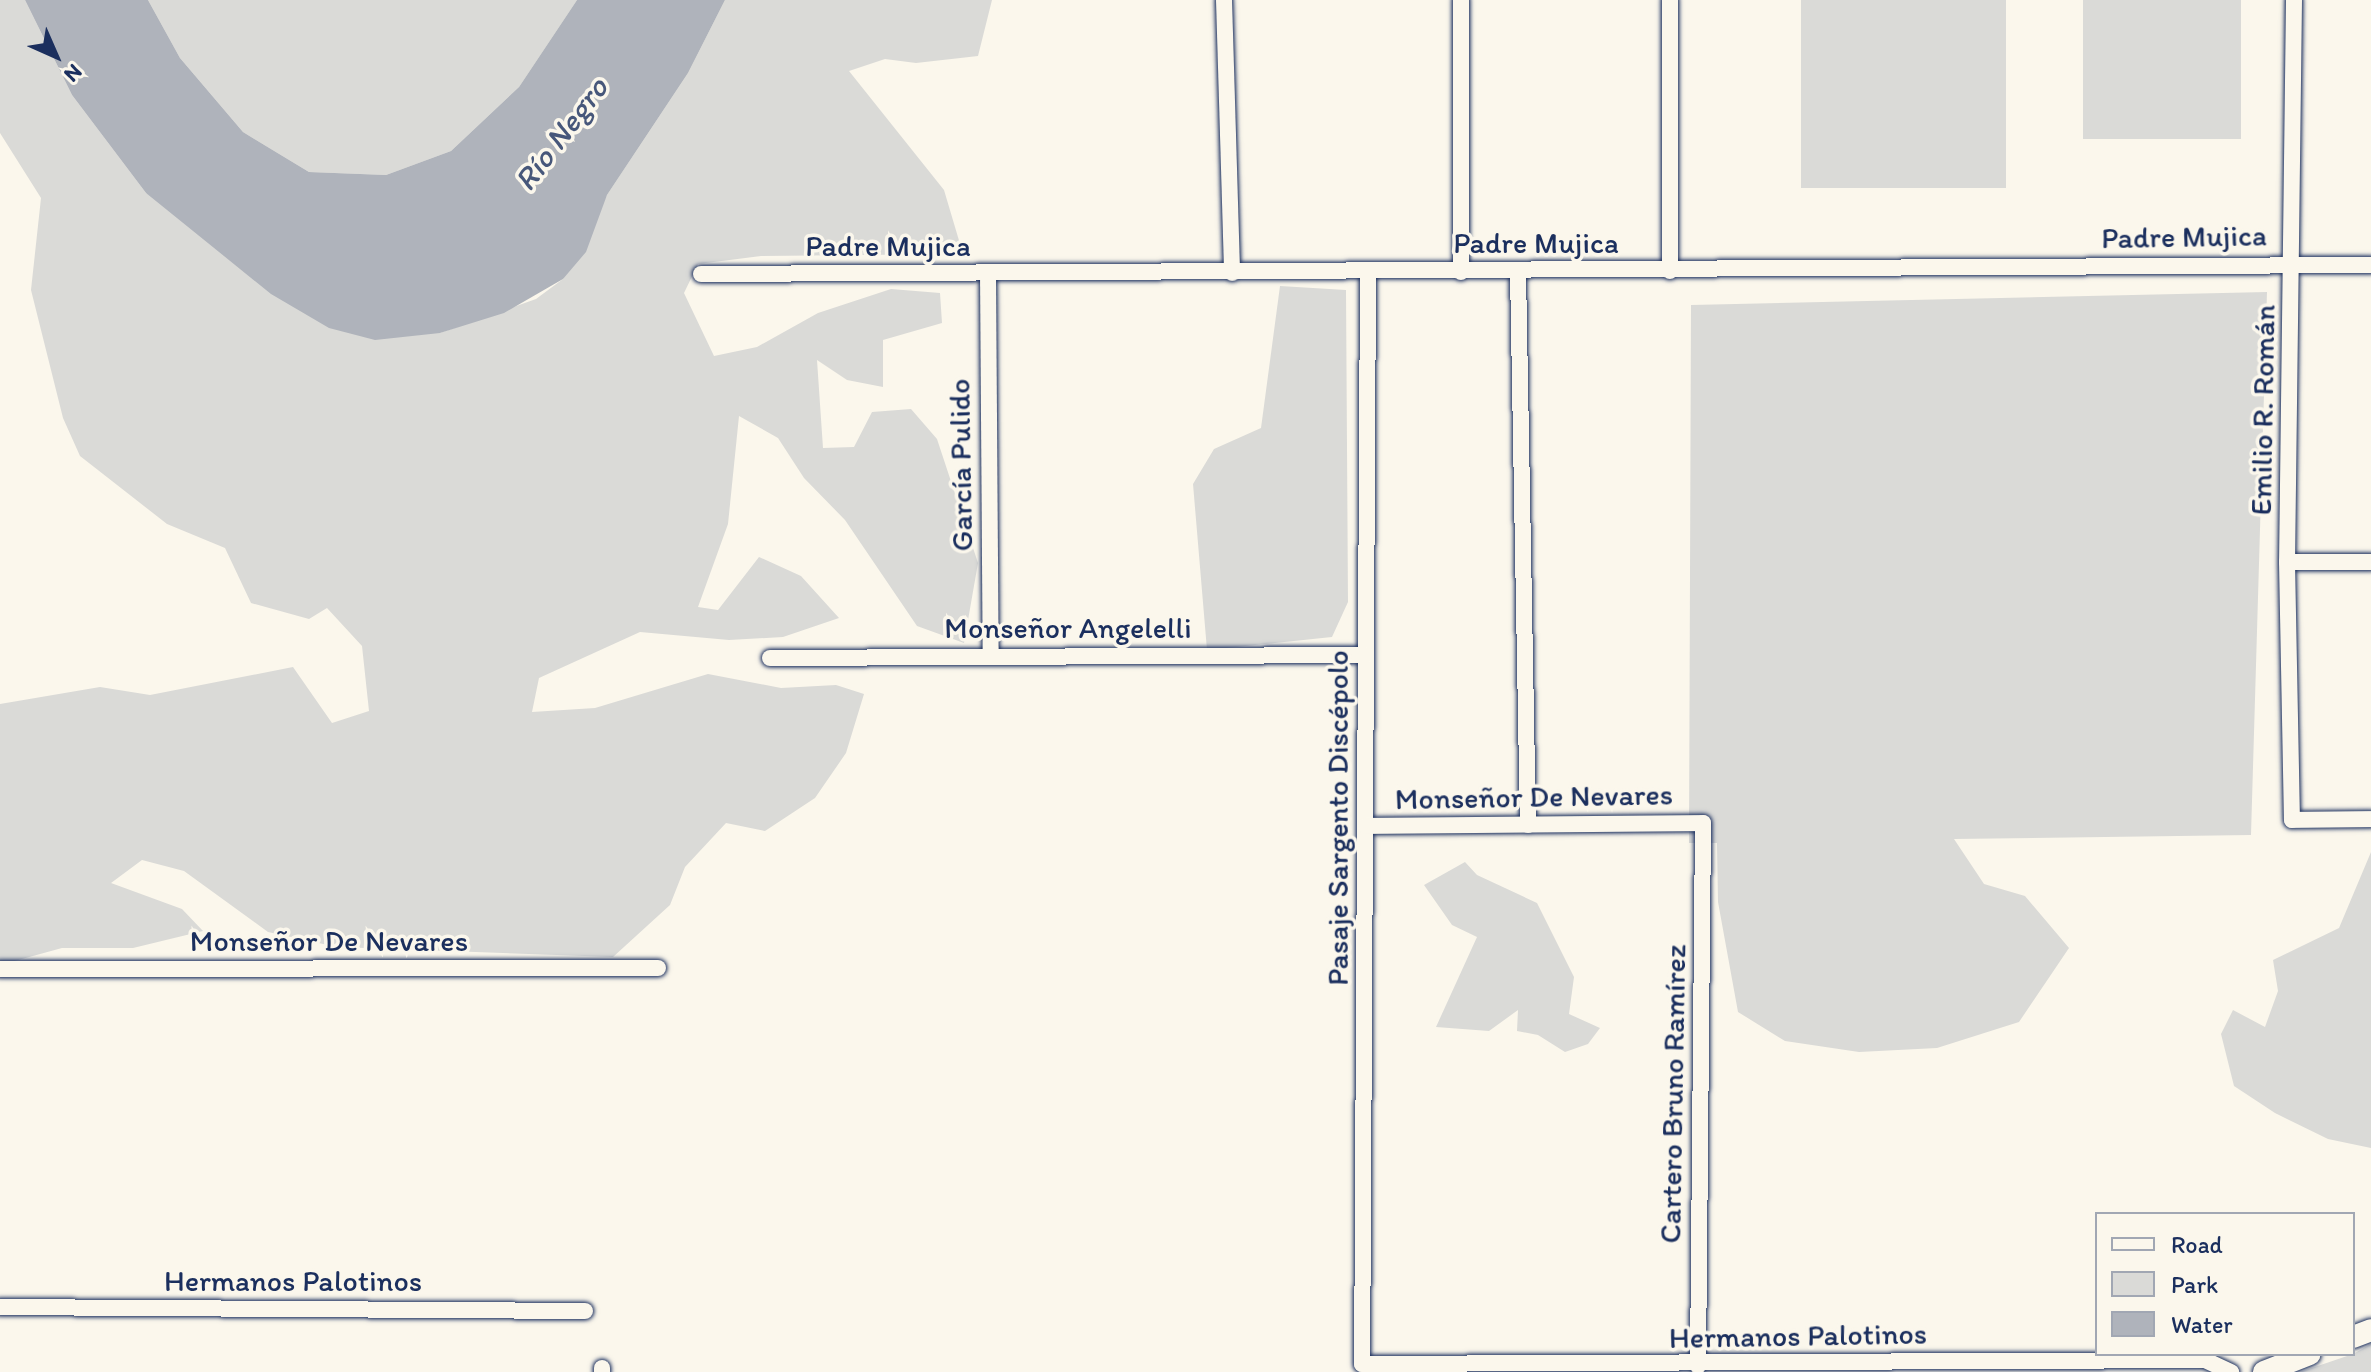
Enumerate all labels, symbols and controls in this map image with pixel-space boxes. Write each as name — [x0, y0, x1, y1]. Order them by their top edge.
north arrow — [16, 16, 96, 96]
text: N — [59, 59, 88, 88]
water label: Río Negro — [506, 69, 616, 199]
street label: Padre Mujica — [2101, 218, 2267, 256]
street label: Padre Mujica — [1453, 225, 1619, 261]
street label: Padre Mujica — [805, 228, 971, 264]
street label: Emilio R. Román — [2243, 305, 2283, 515]
street label: García Pulido — [941, 379, 981, 551]
street label: Monseñor Angelelli — [944, 610, 1192, 646]
street label: Pasaje Sargento Discépolo — [1320, 650, 1356, 986]
street label: Monseñor De Nevares — [1395, 777, 1673, 817]
street label: Monseñor De Nevares — [190, 923, 468, 959]
street label: Cartero Bruno Ramírez — [1652, 945, 1694, 1243]
legend — [2095, 1212, 2355, 1356]
text: Road — [2171, 1230, 2223, 1259]
street label: Hermanos Palotinos — [164, 1263, 422, 1299]
text: Park — [2171, 1270, 2218, 1299]
text: Water — [2171, 1310, 2233, 1339]
street label: Hermanos Palotinos — [1669, 1316, 1927, 1356]

